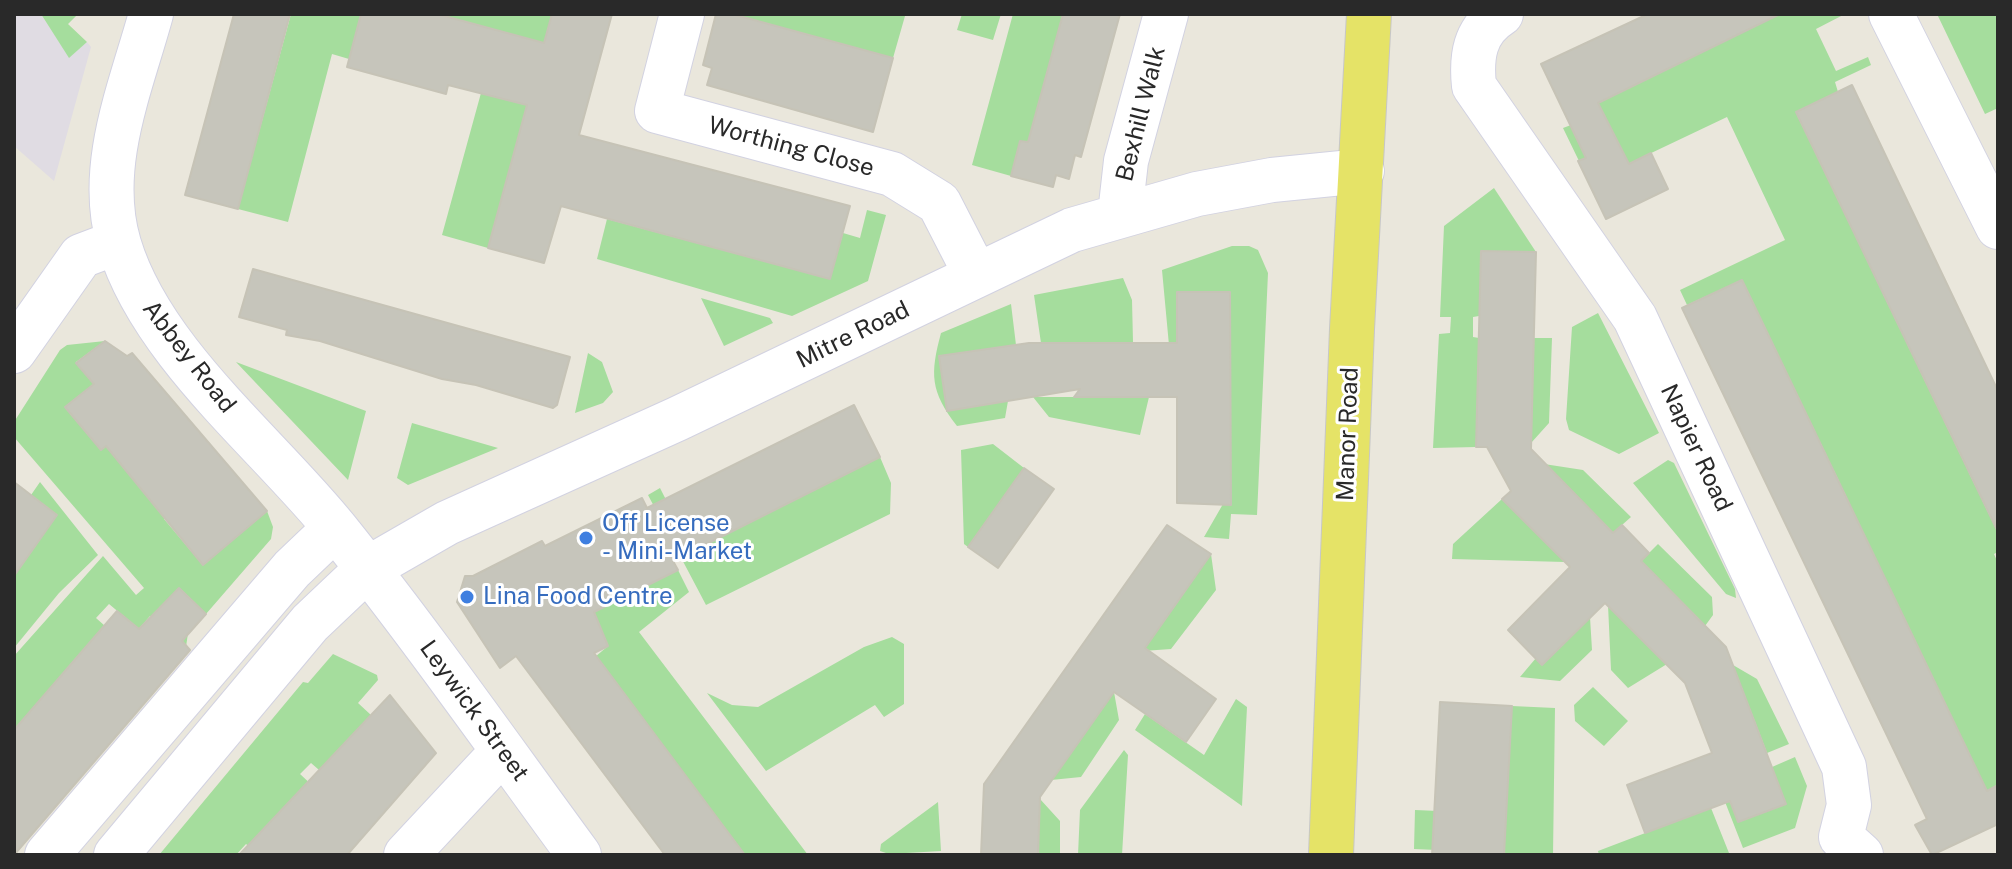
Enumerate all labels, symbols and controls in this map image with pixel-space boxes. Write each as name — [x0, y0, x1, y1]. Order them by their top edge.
street label: Bexhill Walk — [1110, 43, 1172, 185]
street label: Worthing Close — [705, 111, 877, 183]
street label: Abbey Road — [136, 295, 242, 419]
street label: Mitre Road — [792, 295, 914, 375]
street label: Manor Road — [1331, 367, 1365, 501]
street label: Napier Road — [1654, 380, 1738, 516]
place label: Off License - Mini-Market — [602, 510, 752, 566]
marker: Off License - Mini-Market — [577, 529, 595, 547]
place label: Lina Food Centre — [483, 583, 673, 611]
marker: Lina Food Centre — [458, 588, 476, 606]
street label: Leywick Street — [413, 635, 535, 787]

